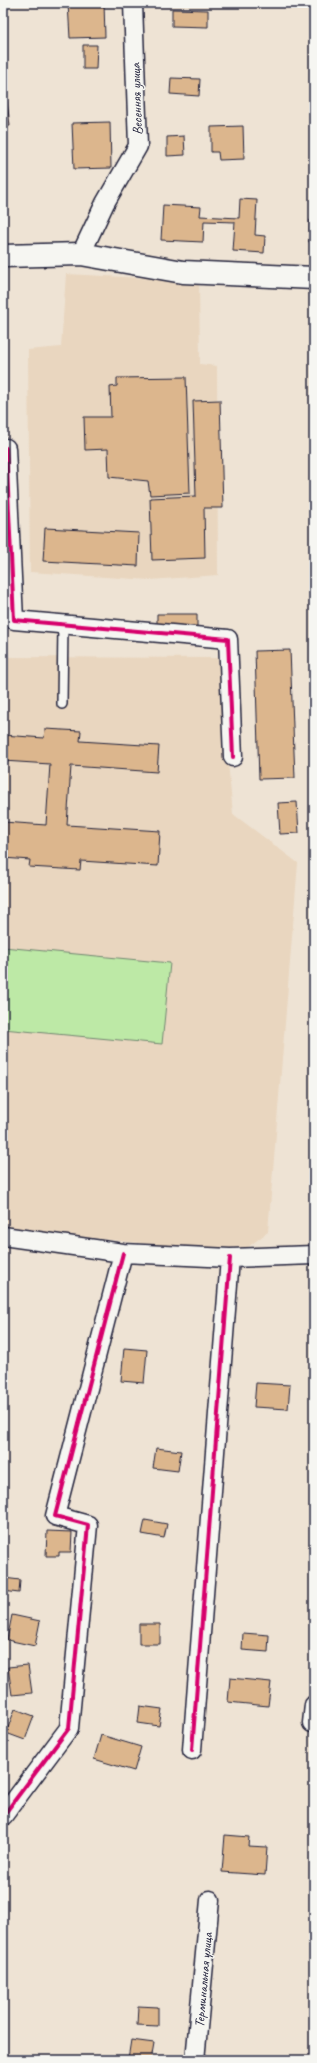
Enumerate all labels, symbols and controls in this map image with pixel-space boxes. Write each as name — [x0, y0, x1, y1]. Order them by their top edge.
street label: Весенняя улица — [127, 62, 146, 135]
street label: Терминальная улица — [191, 1931, 216, 2028]

